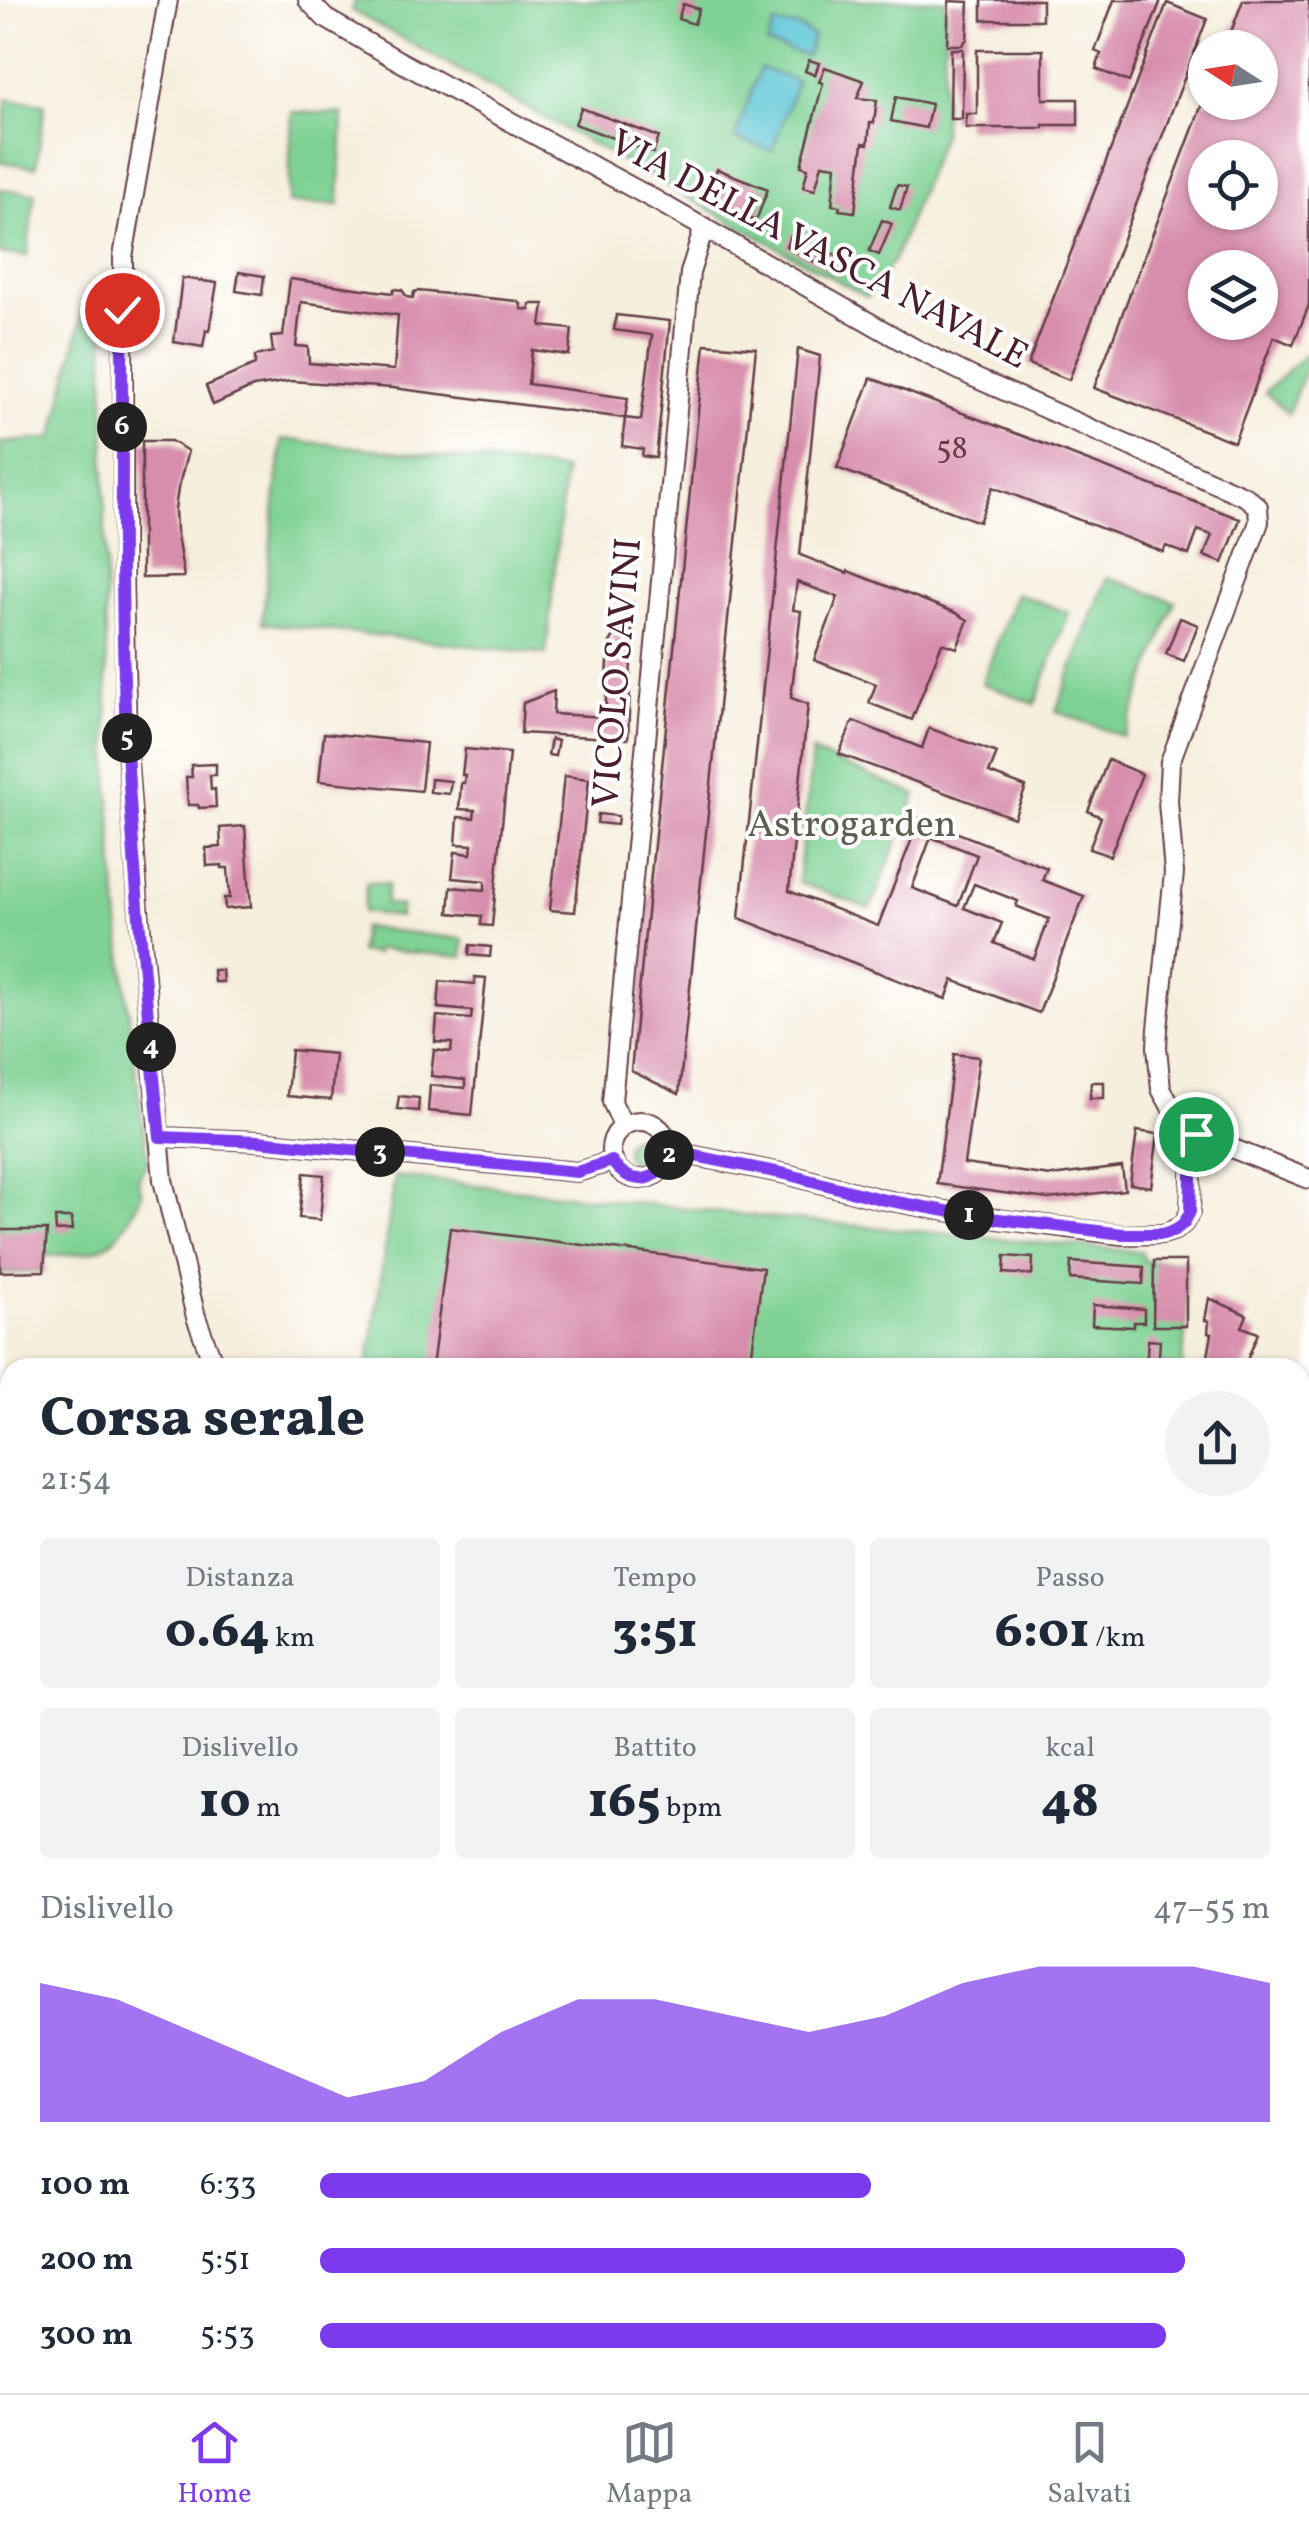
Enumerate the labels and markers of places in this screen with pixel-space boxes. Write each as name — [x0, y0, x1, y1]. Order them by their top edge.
pin — [80, 268, 165, 353]
pin: 6 — [97, 402, 147, 452]
pin: 5 — [102, 713, 152, 763]
pin: 4 — [126, 1022, 176, 1072]
pin — [1154, 1092, 1239, 1177]
pin: 3 — [355, 1127, 405, 1177]
pin: 2 — [644, 1130, 694, 1180]
pin: 1 — [944, 1190, 994, 1240]

